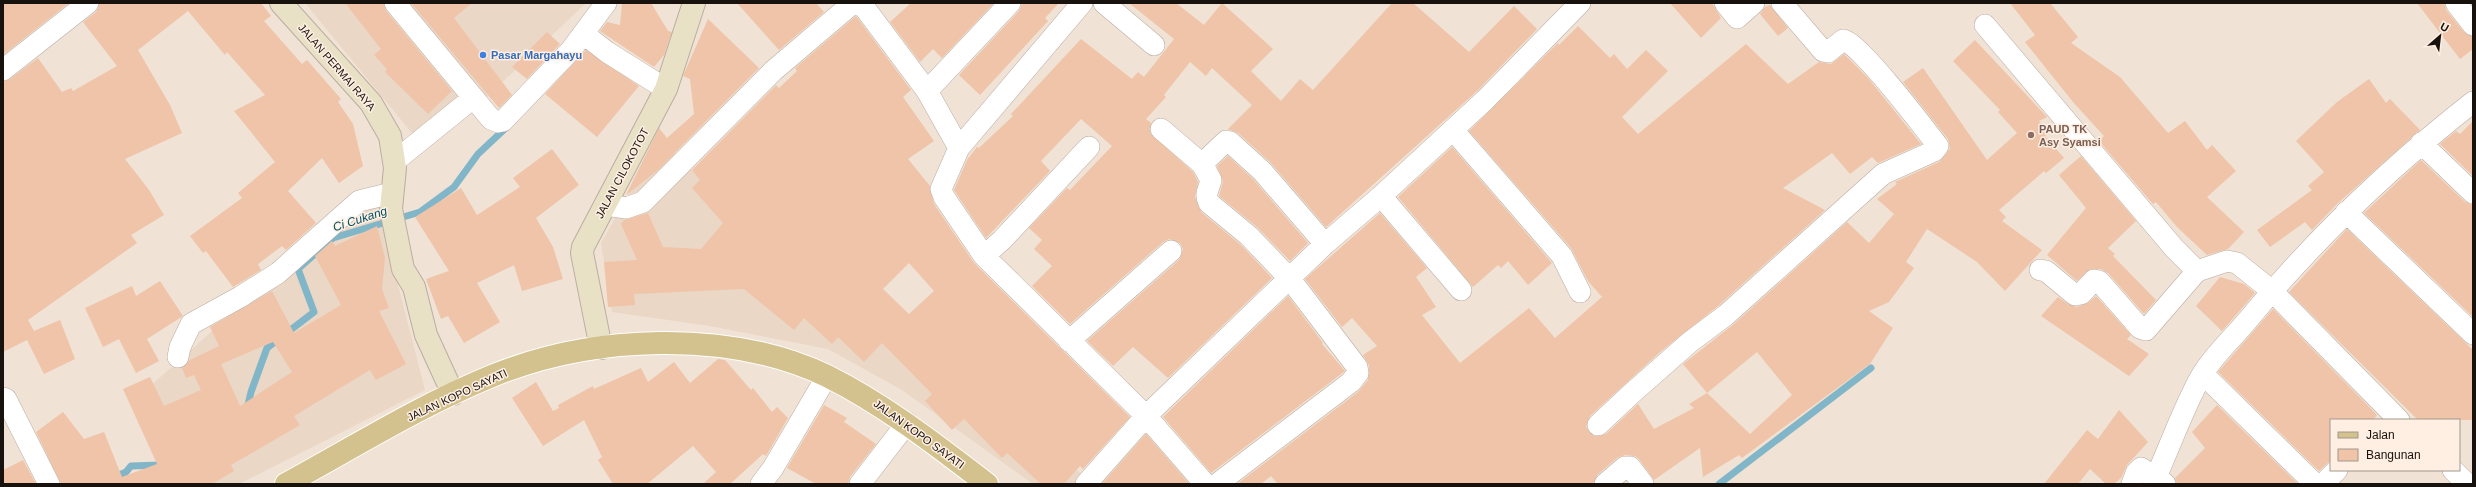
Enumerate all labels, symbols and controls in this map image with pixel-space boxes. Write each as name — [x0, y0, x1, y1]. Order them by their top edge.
north arrow — [2420, 16, 2460, 56]
text: U — [2438, 20, 2451, 34]
street label: JALAN PERMAI RAYA — [296, 21, 378, 113]
place label: Pasar Margahayu — [491, 49, 582, 61]
marker: Pasar Margahayu — [478, 50, 488, 60]
place label: PAUD TK Asy Syamsi — [2039, 123, 2101, 148]
street label: JALAN CILOKOTOT — [593, 125, 651, 220]
marker: PAUD TK Asy Syamsi — [2026, 130, 2036, 140]
water label: Ci Cukang — [331, 204, 389, 234]
street label: JALAN KOPO SAYATI — [405, 367, 509, 423]
street label: JALAN KOPO SAYATI — [871, 397, 967, 471]
legend — [2330, 419, 2460, 471]
text: Jalan — [2366, 428, 2395, 442]
text: Bangunan — [2366, 448, 2421, 462]

